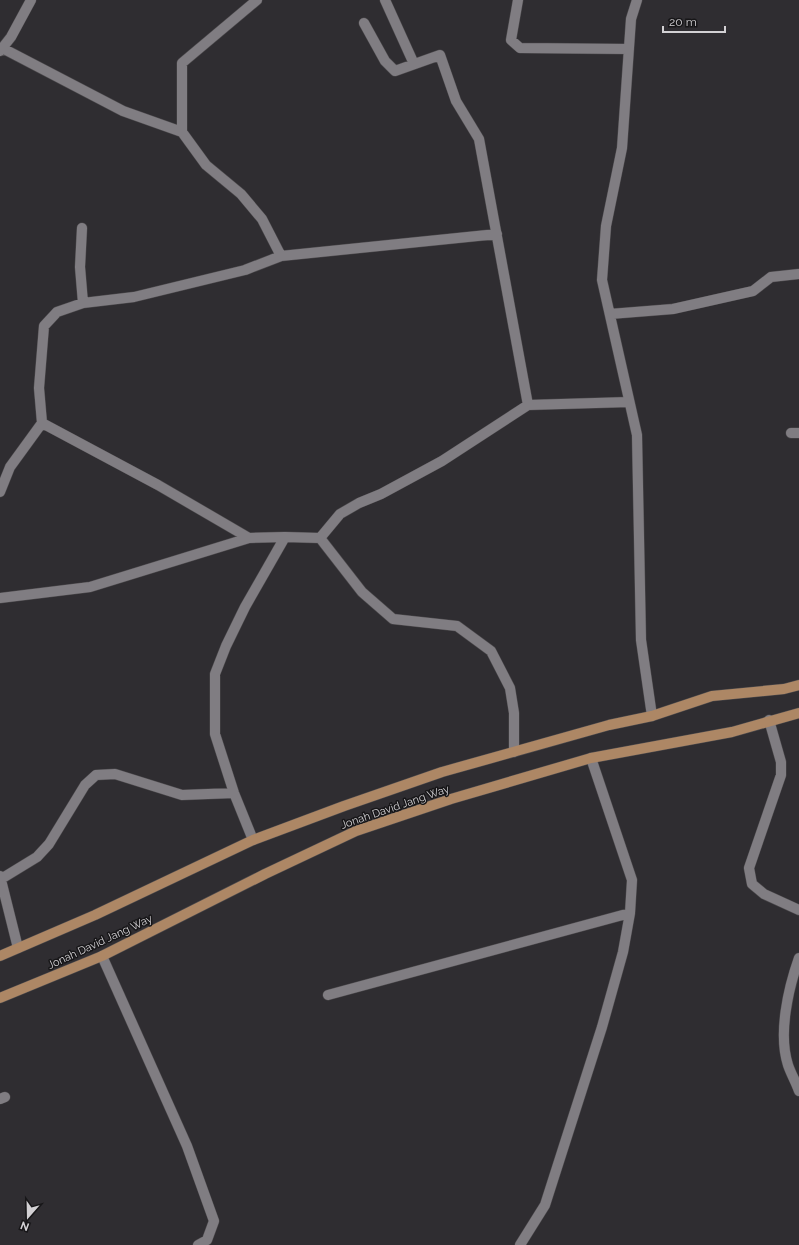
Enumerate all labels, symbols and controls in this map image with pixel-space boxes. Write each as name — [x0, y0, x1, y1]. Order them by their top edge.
scale bar — [663, 8, 725, 34]
text: 20 m — [669, 15, 697, 29]
street label: Jonah David Jang Way — [339, 782, 451, 832]
street label: Jonah David Jang Way — [46, 912, 155, 972]
north arrow — [8, 1197, 48, 1237]
text: N — [19, 1218, 31, 1233]

